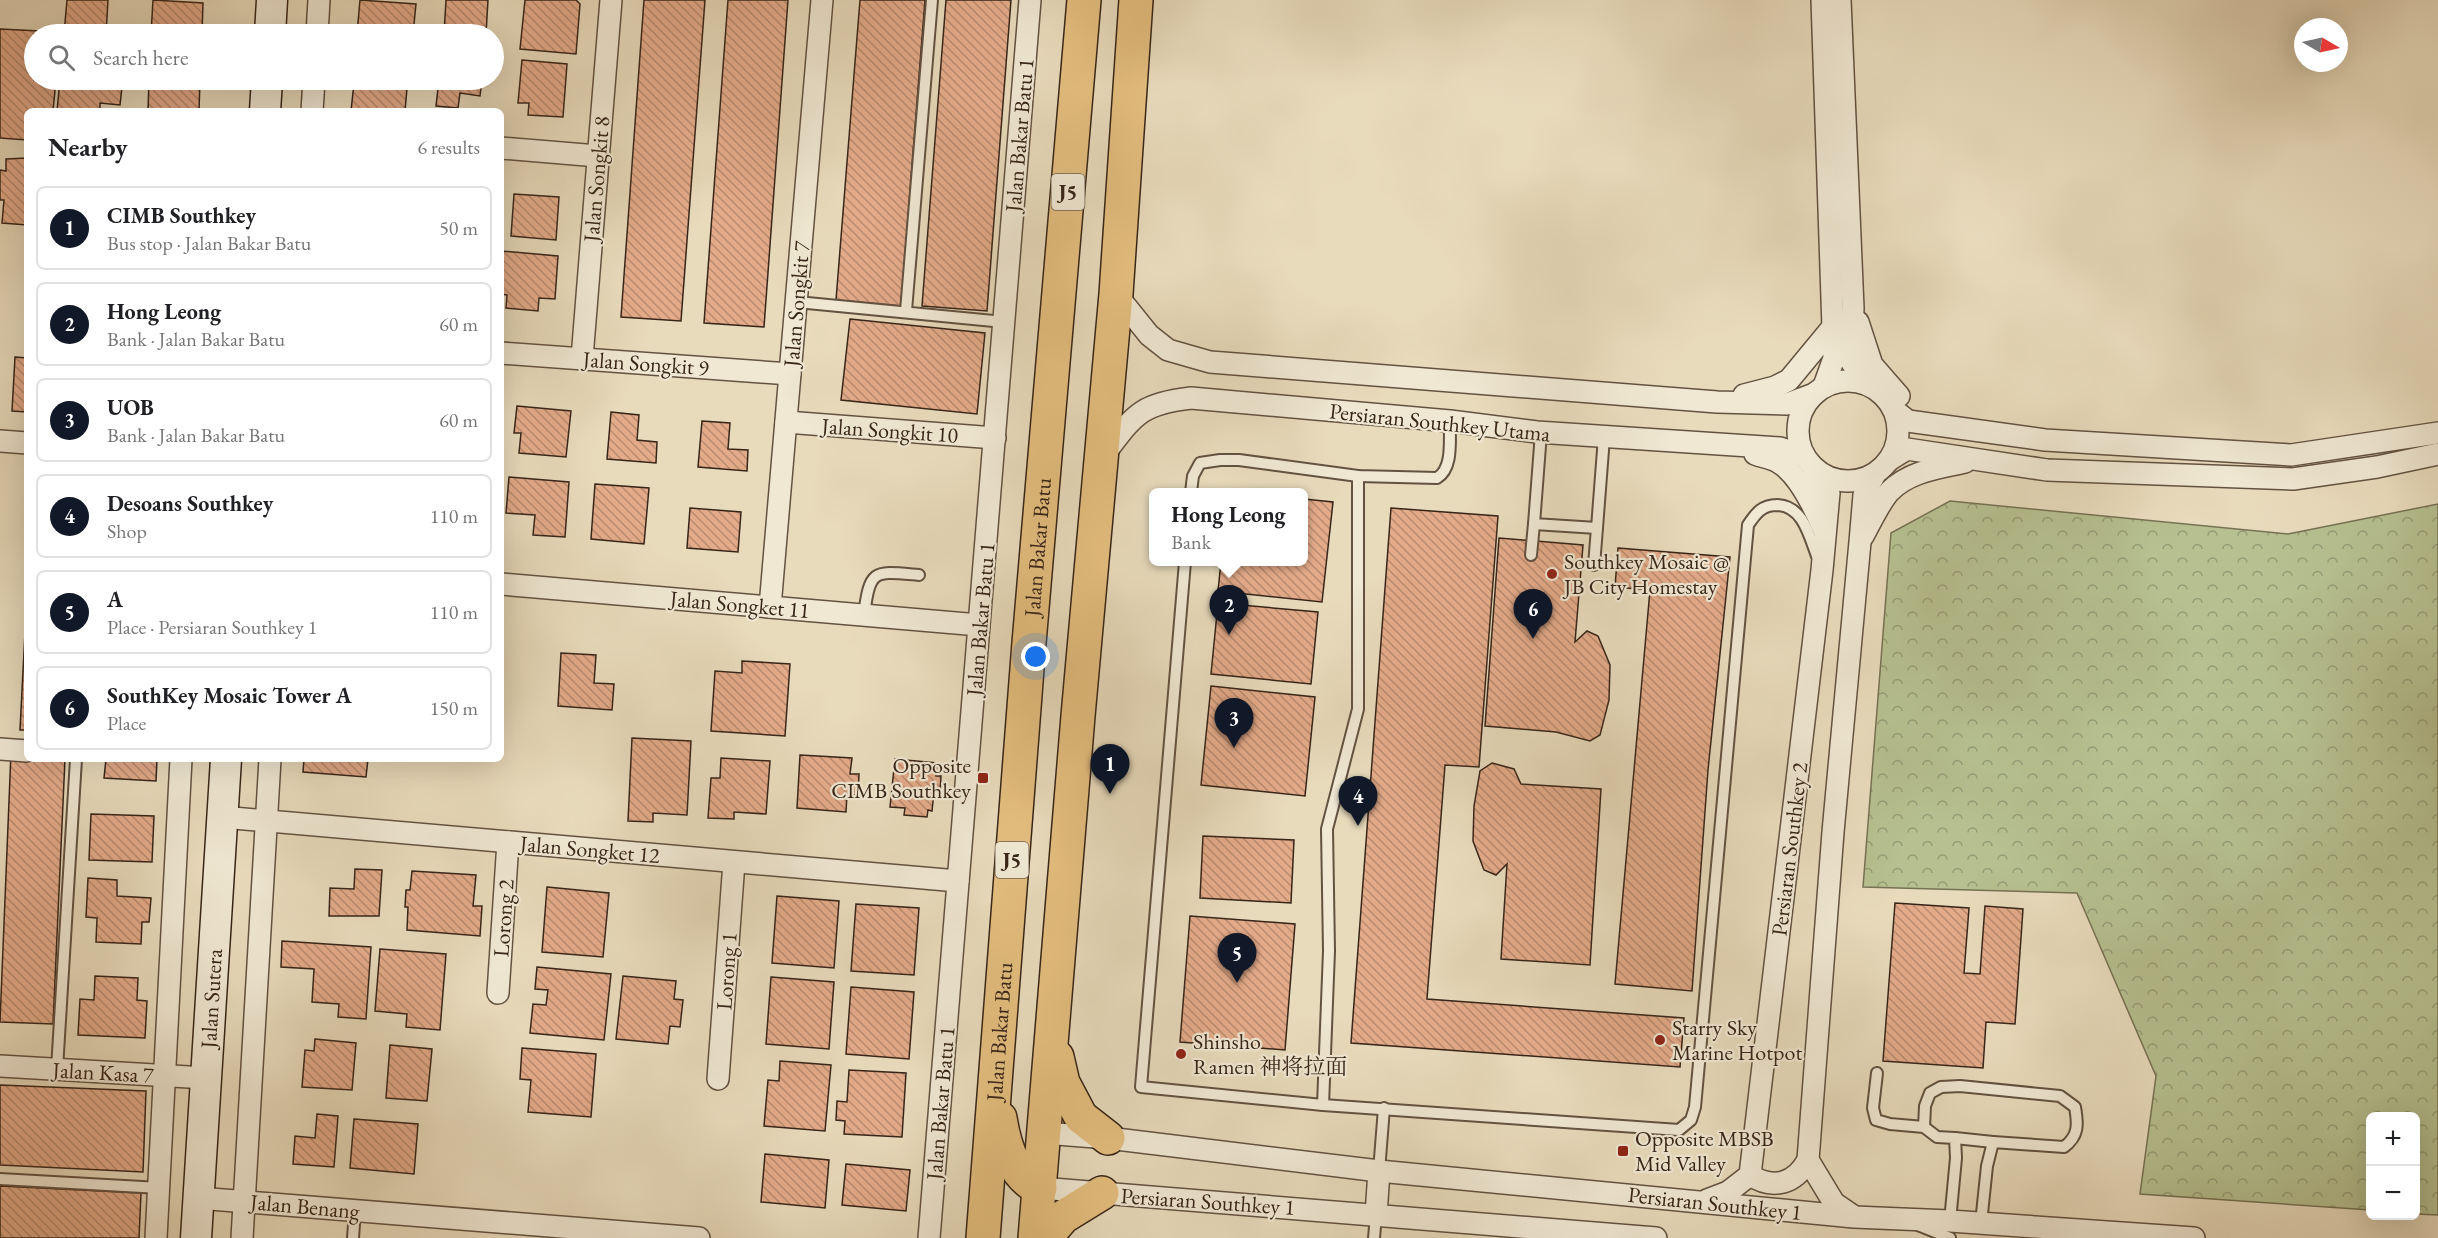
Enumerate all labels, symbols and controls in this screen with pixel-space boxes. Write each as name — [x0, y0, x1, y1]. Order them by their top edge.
north arrow — [2294, 18, 2348, 72]
search box — [24, 24, 504, 90]
icon: search — [45, 41, 78, 74]
text: Search here — [93, 43, 188, 72]
street label: Jalan Bakar Batu 1 — [998, 57, 1041, 215]
street label: Jalan Songkit 8 — [576, 115, 616, 245]
text: Nearby — [48, 130, 128, 164]
text: 6 results — [417, 134, 480, 160]
road number: J5 — [1052, 174, 1084, 210]
text: CIMB Southkey — [107, 201, 256, 230]
text: 1 — [64, 215, 75, 241]
text: 50 m — [439, 215, 478, 241]
text: Bus stop · Jalan Bakar Batu — [107, 230, 311, 256]
street label: Jalan Songkit 7 — [776, 239, 816, 370]
text: Hong Leong — [107, 297, 221, 326]
text: 2 — [64, 311, 75, 337]
text: 60 m — [439, 311, 478, 337]
text: Bank · Jalan Bakar Batu — [107, 326, 285, 352]
street label: Jalan Songkit 9 — [580, 344, 710, 382]
text: UOB — [107, 393, 154, 422]
street label: Persiaran Southkey Utama — [1328, 396, 1552, 449]
text: 3 — [64, 407, 75, 433]
text: 60 m — [439, 407, 478, 433]
street label: Jalan Songkit 10 — [819, 411, 960, 450]
text: Bank · Jalan Bakar Batu — [107, 422, 285, 448]
street label: Jalan Bakar Batu — [1017, 476, 1058, 620]
popup — [1149, 488, 1308, 566]
text: Desoans Southkey — [107, 489, 273, 518]
text: Hong Leong — [1171, 500, 1286, 529]
text: 4 — [64, 503, 75, 529]
text: 110 m — [430, 503, 478, 529]
text: Shop — [107, 518, 147, 544]
text: Bank — [1171, 529, 1211, 555]
street label: Jalan Bakar Batu 1 — [959, 541, 1002, 699]
place label: Southkey Mosaic @ JB City Homestay — [1562, 547, 1729, 601]
marker: Southkey Mosaic @ JB City Homestay — [1545, 567, 1559, 581]
street label: Jalan Songket 11 — [667, 584, 811, 625]
text: A — [107, 585, 123, 614]
pin: 2 — [1210, 586, 1248, 635]
pin: 6 — [1514, 590, 1552, 639]
text: 5 — [64, 599, 75, 625]
text: 110 m — [430, 599, 478, 625]
text: Place · Persiaran Southkey 1 — [107, 614, 317, 640]
your location — [1021, 642, 1050, 671]
text: SouthKey Mosaic Tower A — [107, 681, 352, 710]
text: 6 — [64, 695, 75, 721]
text: 150 m — [430, 695, 478, 721]
pin: 3 — [1214, 698, 1254, 748]
text: Place — [107, 710, 146, 736]
pin: 1 — [1090, 744, 1130, 794]
place label: Opposite CIMB Southkey — [831, 751, 971, 805]
street label: Persiaran Southkey 2 — [1764, 760, 1815, 938]
marker: Opposite CIMB Southkey — [976, 771, 990, 785]
pin: 4 — [1338, 776, 1378, 826]
street label: Jalan Songket 12 — [517, 829, 661, 870]
road number: J5 — [996, 842, 1028, 878]
street label: Lorong 2 — [486, 878, 521, 958]
street label: Lorong 1 — [709, 931, 744, 1011]
pin: 5 — [1218, 934, 1256, 983]
street label: Jalan Sutera — [194, 948, 229, 1051]
street label: Jalan Bakar Batu — [979, 961, 1019, 1104]
place label: Starry Sky Marine Hotpot — [1672, 1013, 1802, 1067]
street label: Jalan Bakar Batu 1 — [919, 1025, 962, 1183]
place label: Shinsho Ramen 神将拉面 — [1193, 1027, 1347, 1081]
marker: Starry Sky Marine Hotpot — [1653, 1033, 1667, 1047]
marker: Shinsho Ramen 神将拉面 — [1174, 1047, 1188, 1061]
street label: Jalan Kasa 7 — [50, 1055, 155, 1090]
map controls — [2366, 1112, 2420, 1220]
button: + — [2366, 1112, 2420, 1166]
place label: Opposite MBSB Mid Valley — [1635, 1124, 1774, 1178]
marker: Opposite MBSB Mid Valley — [1616, 1144, 1630, 1158]
button: − — [2366, 1166, 2420, 1220]
street label: Persiaran Southkey 1 — [1626, 1180, 1803, 1227]
street label: Persiaran Southkey 1 — [1120, 1181, 1296, 1222]
street label: Jalan Benang — [247, 1187, 361, 1226]

